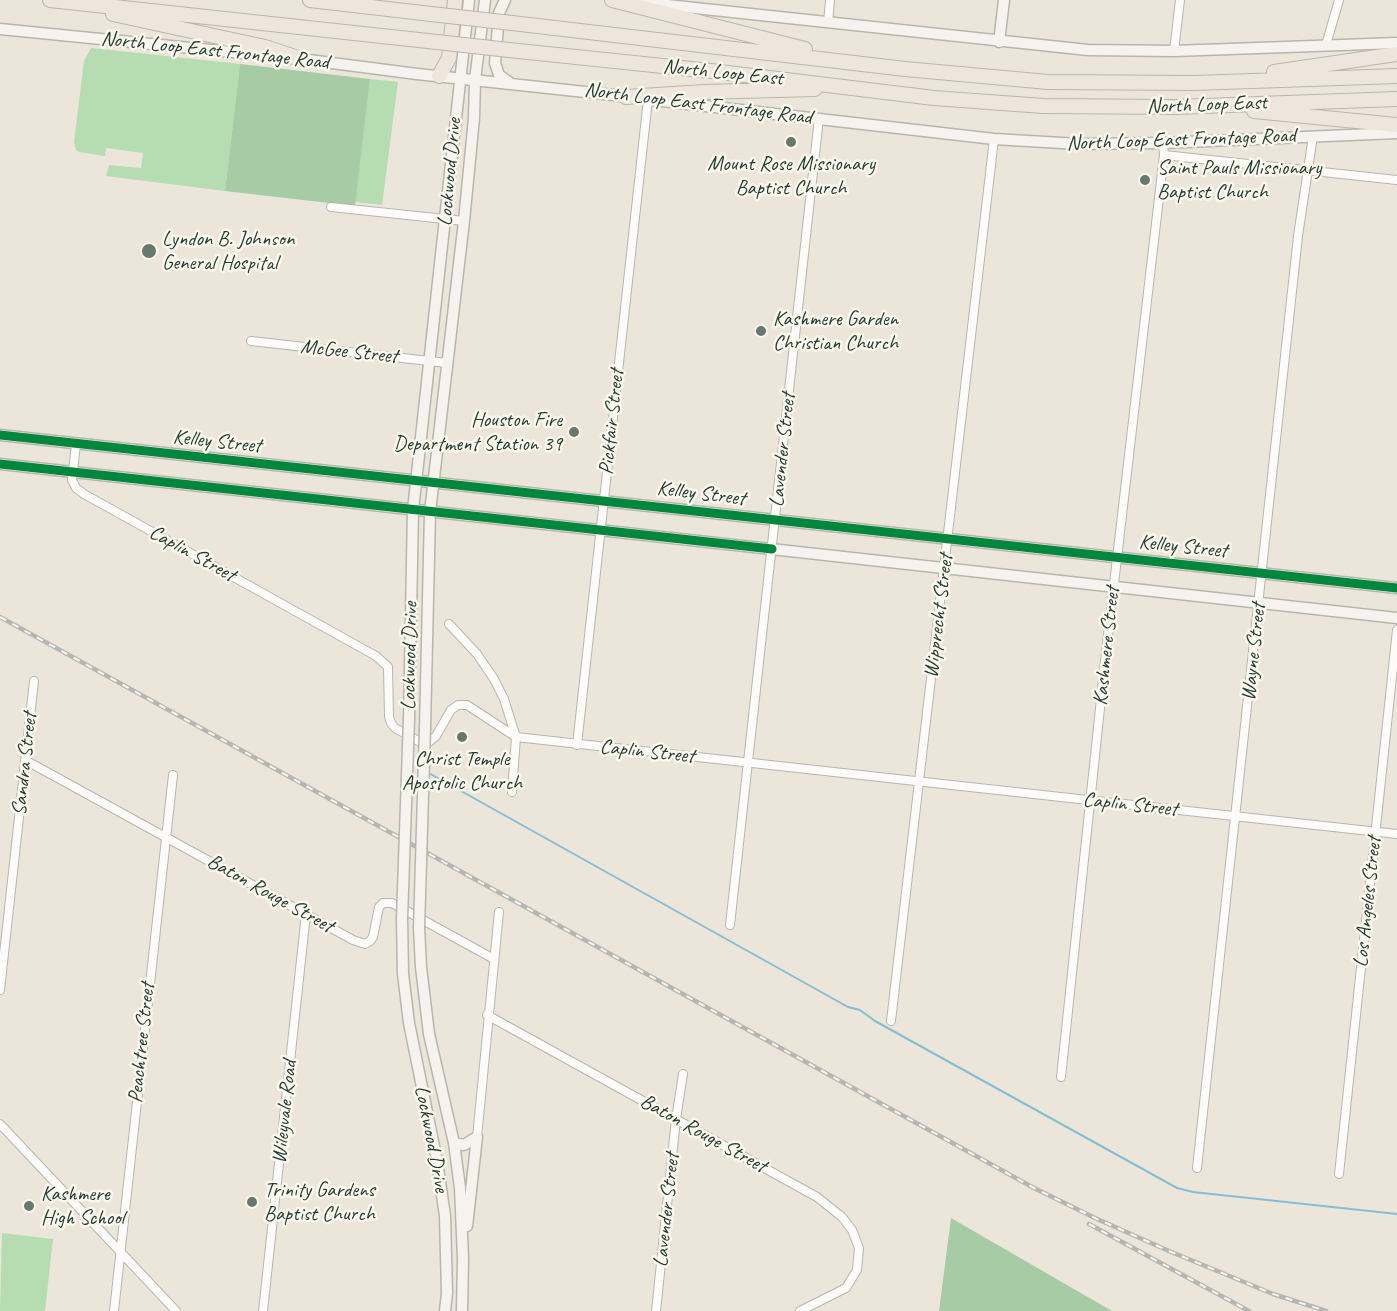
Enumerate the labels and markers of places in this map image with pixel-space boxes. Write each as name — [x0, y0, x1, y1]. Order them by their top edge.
marker: Mount Rose Missionary Baptist Church — [784, 135, 798, 149]
place label: Mount Rose Missionary Baptist Church — [707, 151, 875, 201]
place label: Saint Pauls Missionary Baptist Church — [1157, 155, 1321, 205]
marker: Saint Pauls Missionary Baptist Church — [1138, 173, 1152, 187]
place label: Lyndon B. Johnson General Hospital — [162, 226, 294, 276]
marker: Lyndon B. Johnson General Hospital — [140, 242, 158, 260]
place label: Kashmere Garden Christian Church — [773, 306, 898, 356]
marker: Kashmere Garden Christian Church — [754, 324, 768, 338]
place label: Houston Fire Department Station 39 — [393, 407, 562, 457]
marker: Houston Fire Department Station 39 — [567, 425, 581, 439]
marker: Christ Temple Apostolic Church — [455, 730, 469, 744]
place label: Christ Temple Apostolic Church — [402, 746, 522, 796]
place label: Trinity Gardens Baptist Church — [264, 1177, 375, 1227]
place label: Kashmere High School — [41, 1181, 124, 1231]
marker: Trinity Gardens Baptist Church — [245, 1195, 259, 1209]
marker: Kashmere High School — [22, 1199, 36, 1213]

